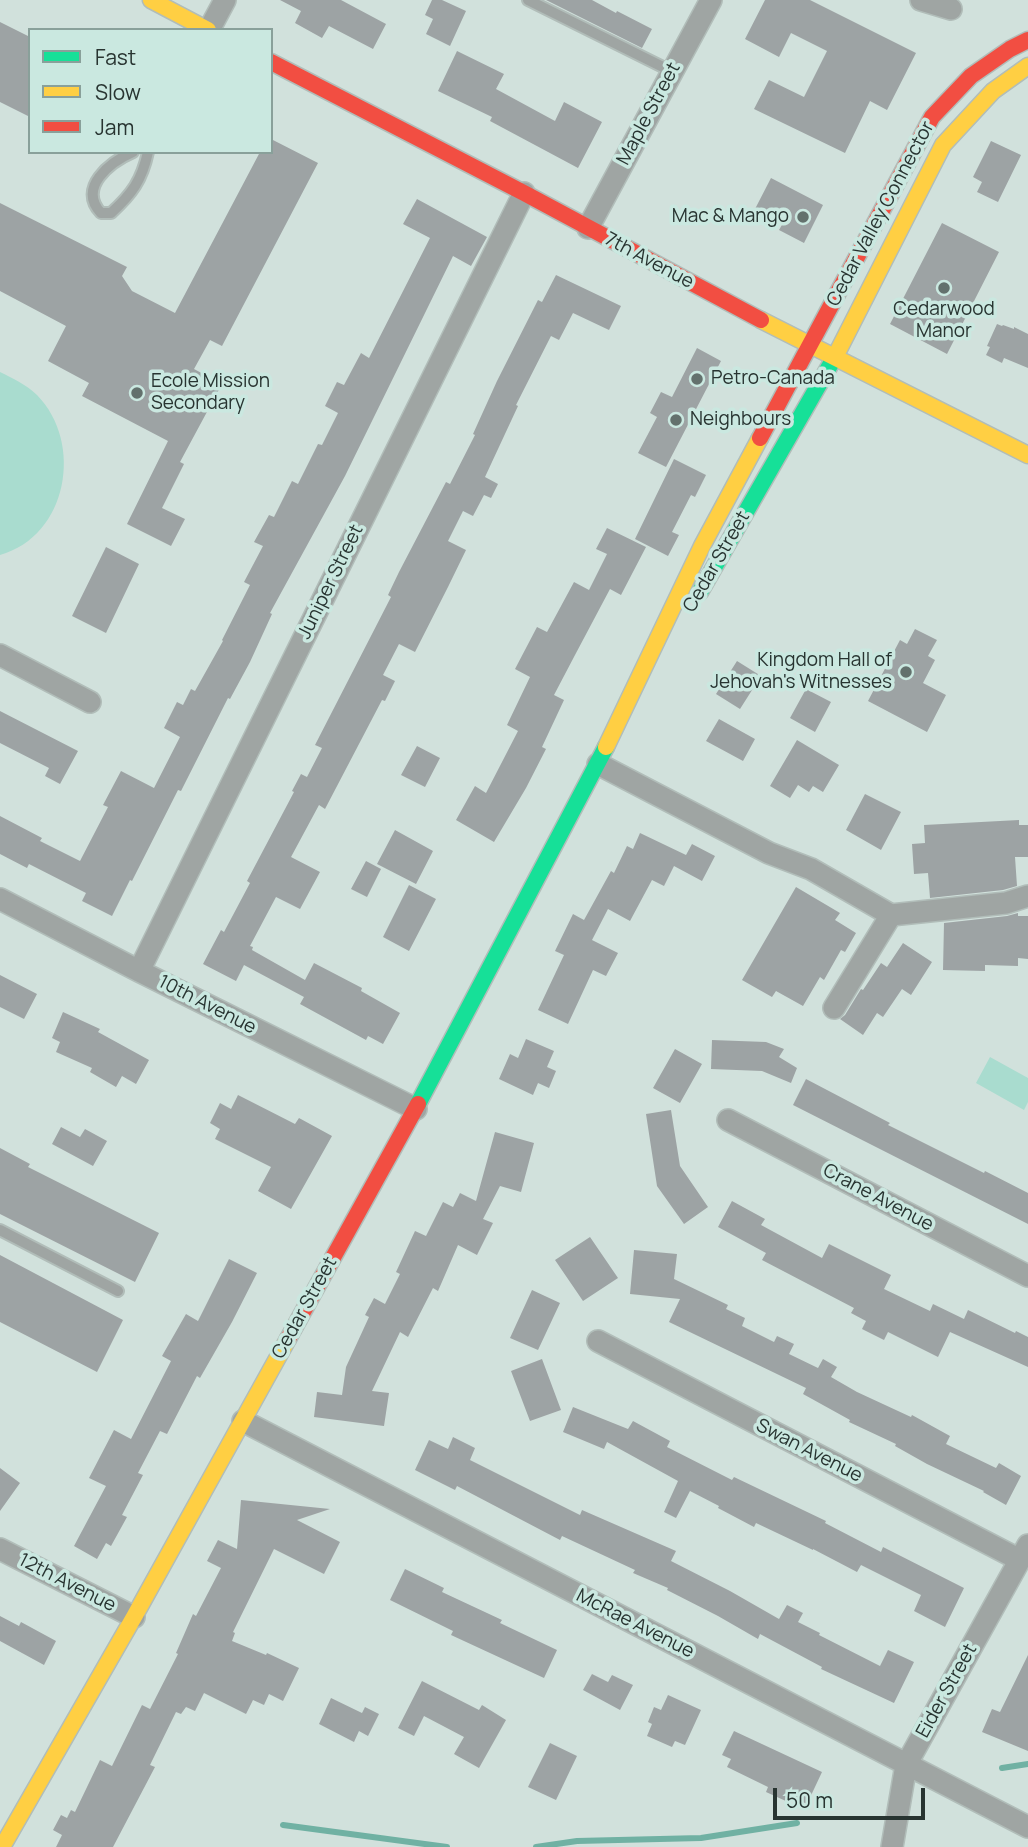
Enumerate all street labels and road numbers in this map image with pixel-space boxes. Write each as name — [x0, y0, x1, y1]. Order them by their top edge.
street label: Maple Street — [612, 59, 686, 169]
street label: Cedar Valley Connector — [823, 118, 939, 310]
street label: 7th Avenue — [601, 228, 697, 294]
street label: Cedar Street — [679, 507, 755, 617]
street label: Juniper Street — [293, 521, 369, 643]
street label: 10th Avenue — [154, 971, 260, 1039]
street label: Crane Avenue — [819, 1159, 937, 1237]
street label: Cedar Street — [268, 1253, 342, 1363]
street label: Swan Avenue — [752, 1414, 866, 1488]
street label: 12th Avenue — [15, 1549, 119, 1617]
street label: McRae Avenue — [572, 1585, 698, 1663]
street label: Eider Street — [912, 1640, 982, 1742]

